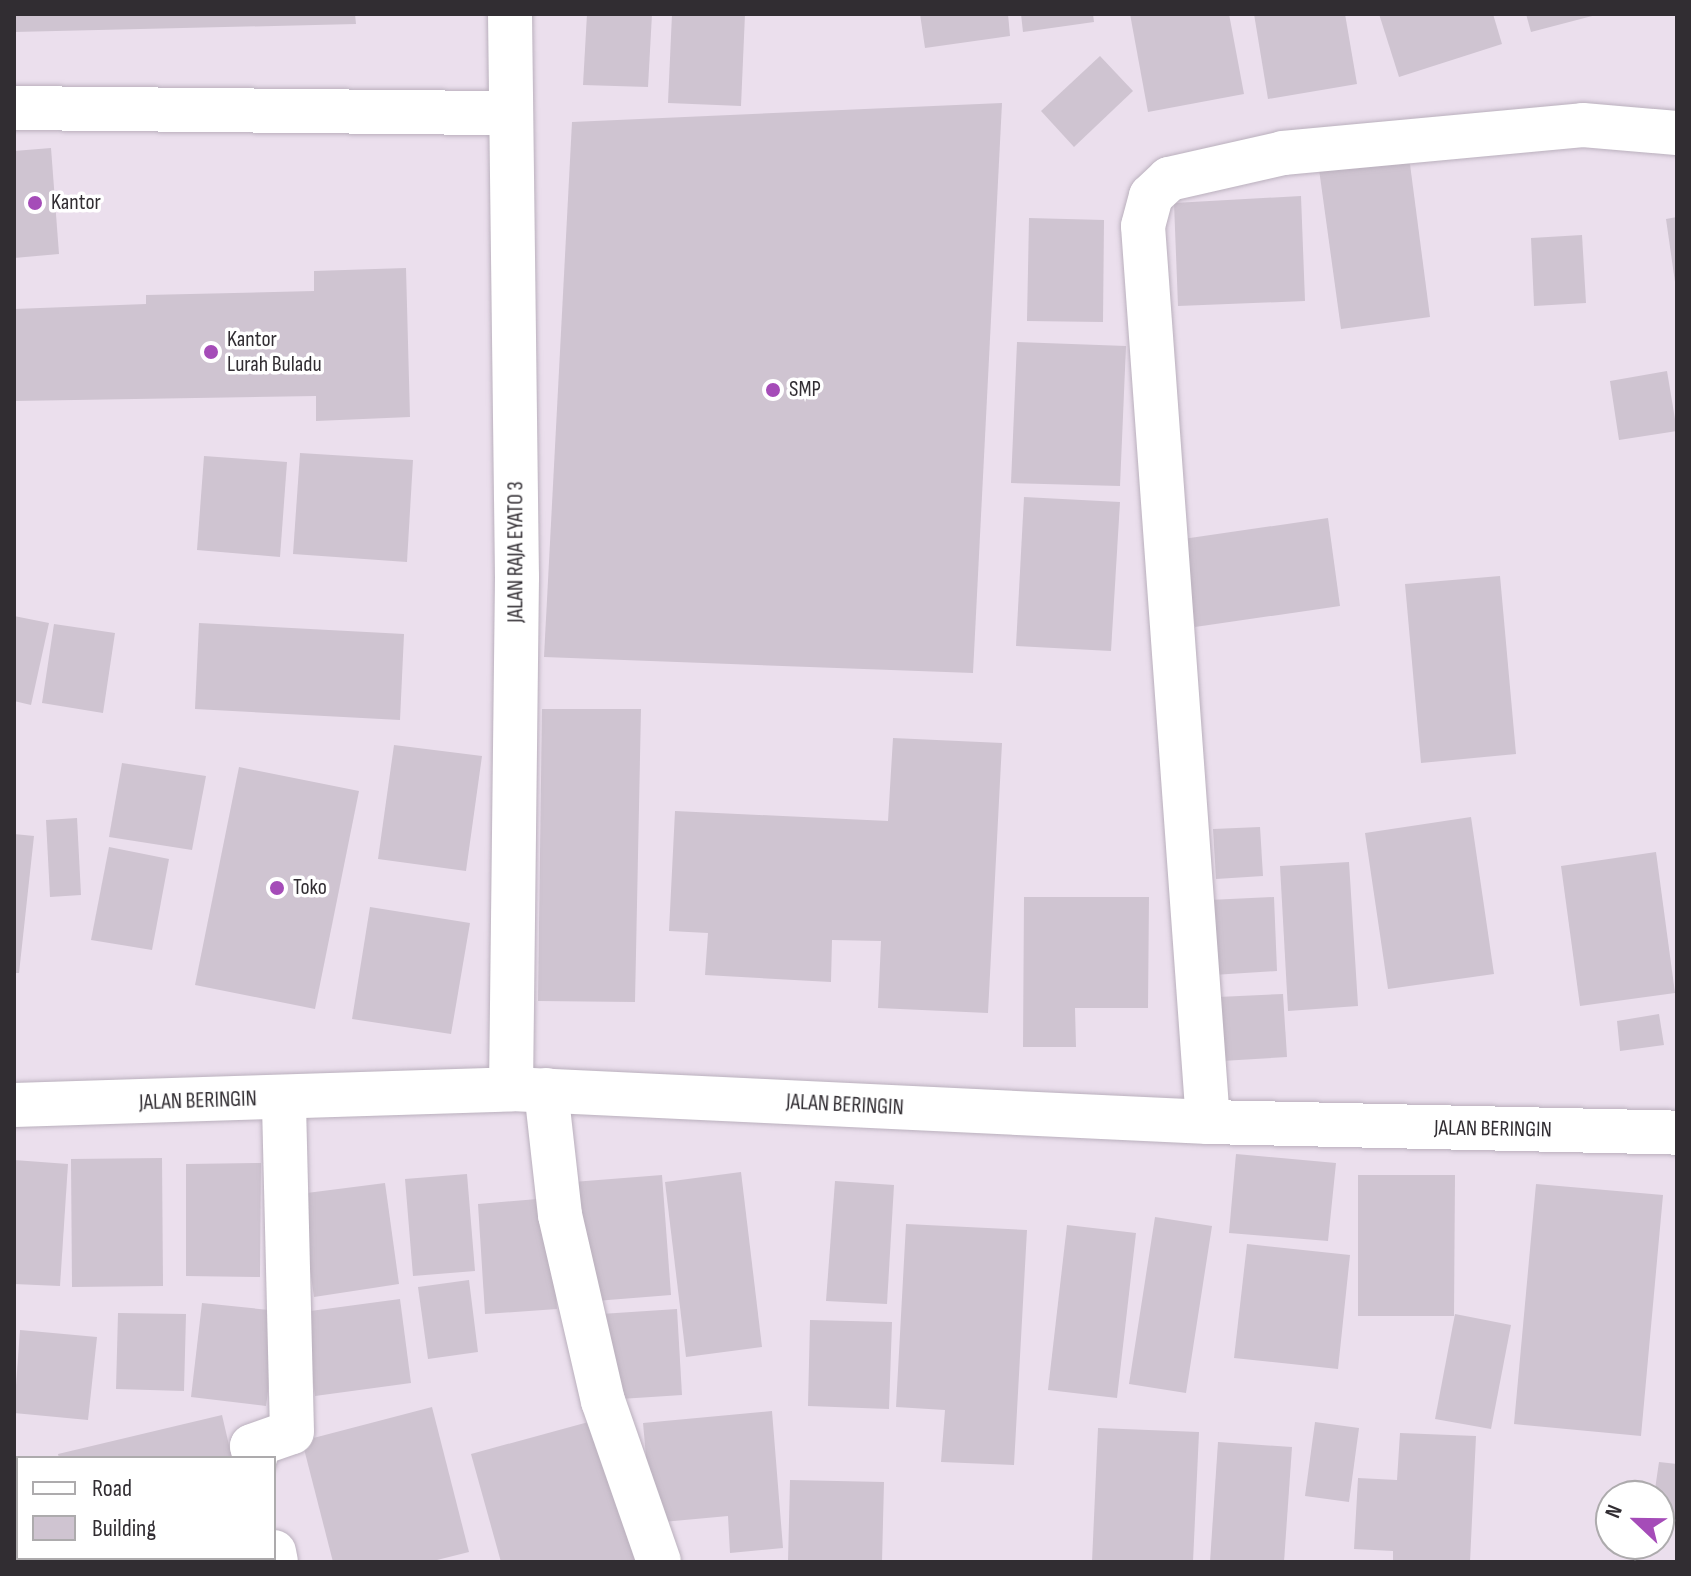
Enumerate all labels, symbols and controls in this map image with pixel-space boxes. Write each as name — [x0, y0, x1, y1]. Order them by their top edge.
place label: Kantor — [51, 190, 101, 216]
marker: Kantor — [26, 194, 44, 212]
place label: Kantor Lurah Buladu — [227, 326, 322, 378]
marker: Kantor Lurah Buladu — [202, 343, 220, 361]
place label: SMP — [789, 377, 821, 403]
marker: SMP — [764, 381, 782, 399]
street label: JALAN RAJA EYATO 3 — [503, 481, 529, 623]
place label: Toko — [293, 875, 327, 901]
marker: Toko — [268, 879, 286, 897]
street label: JALAN BERINGIN — [139, 1086, 257, 1116]
street label: JALAN BERINGIN — [785, 1089, 905, 1121]
street label: JALAN BERINGIN — [1434, 1115, 1552, 1143]
legend — [16, 1456, 276, 1560]
text: Road — [92, 1474, 132, 1503]
north arrow — [1595, 1480, 1675, 1560]
text: N — [1599, 1501, 1629, 1522]
text: Building — [92, 1514, 156, 1543]

